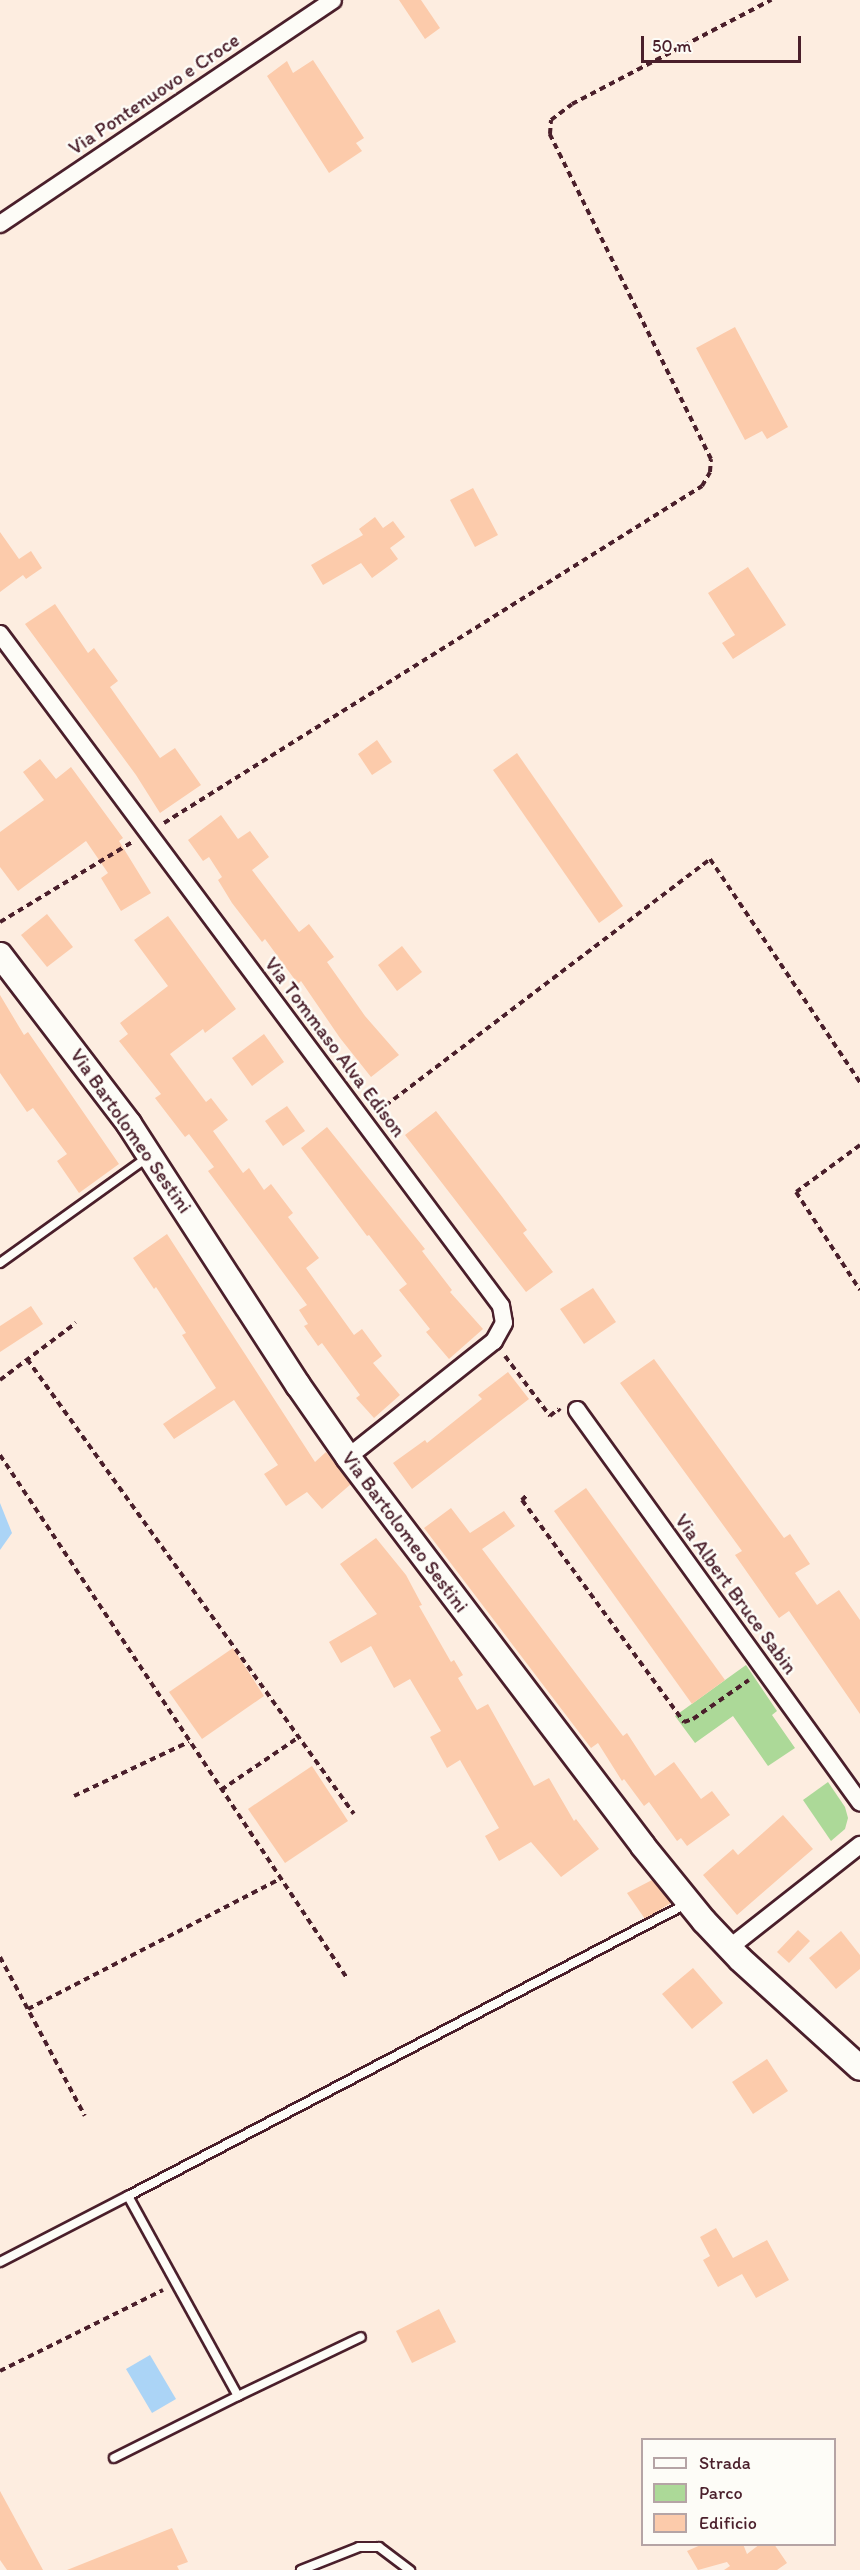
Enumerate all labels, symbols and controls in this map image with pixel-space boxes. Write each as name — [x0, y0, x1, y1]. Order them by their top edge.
scale bar — [644, 24, 804, 62]
street label: Via Pontenuovo e Croce — [64, 28, 244, 160]
text: 50 m — [652, 35, 692, 57]
street label: Via Tommaso Alva Edison — [260, 953, 410, 1141]
street label: Via Bartolomeo Sestini — [65, 1044, 197, 1218]
street label: Via Bartolomeo Sestini — [337, 1447, 473, 1617]
street label: Via Albert Bruce Sabin — [670, 1509, 802, 1679]
legend — [641, 2438, 836, 2546]
text: Strada — [699, 2452, 751, 2474]
text: Parco — [699, 2482, 743, 2504]
text: Edificio — [699, 2512, 757, 2534]

